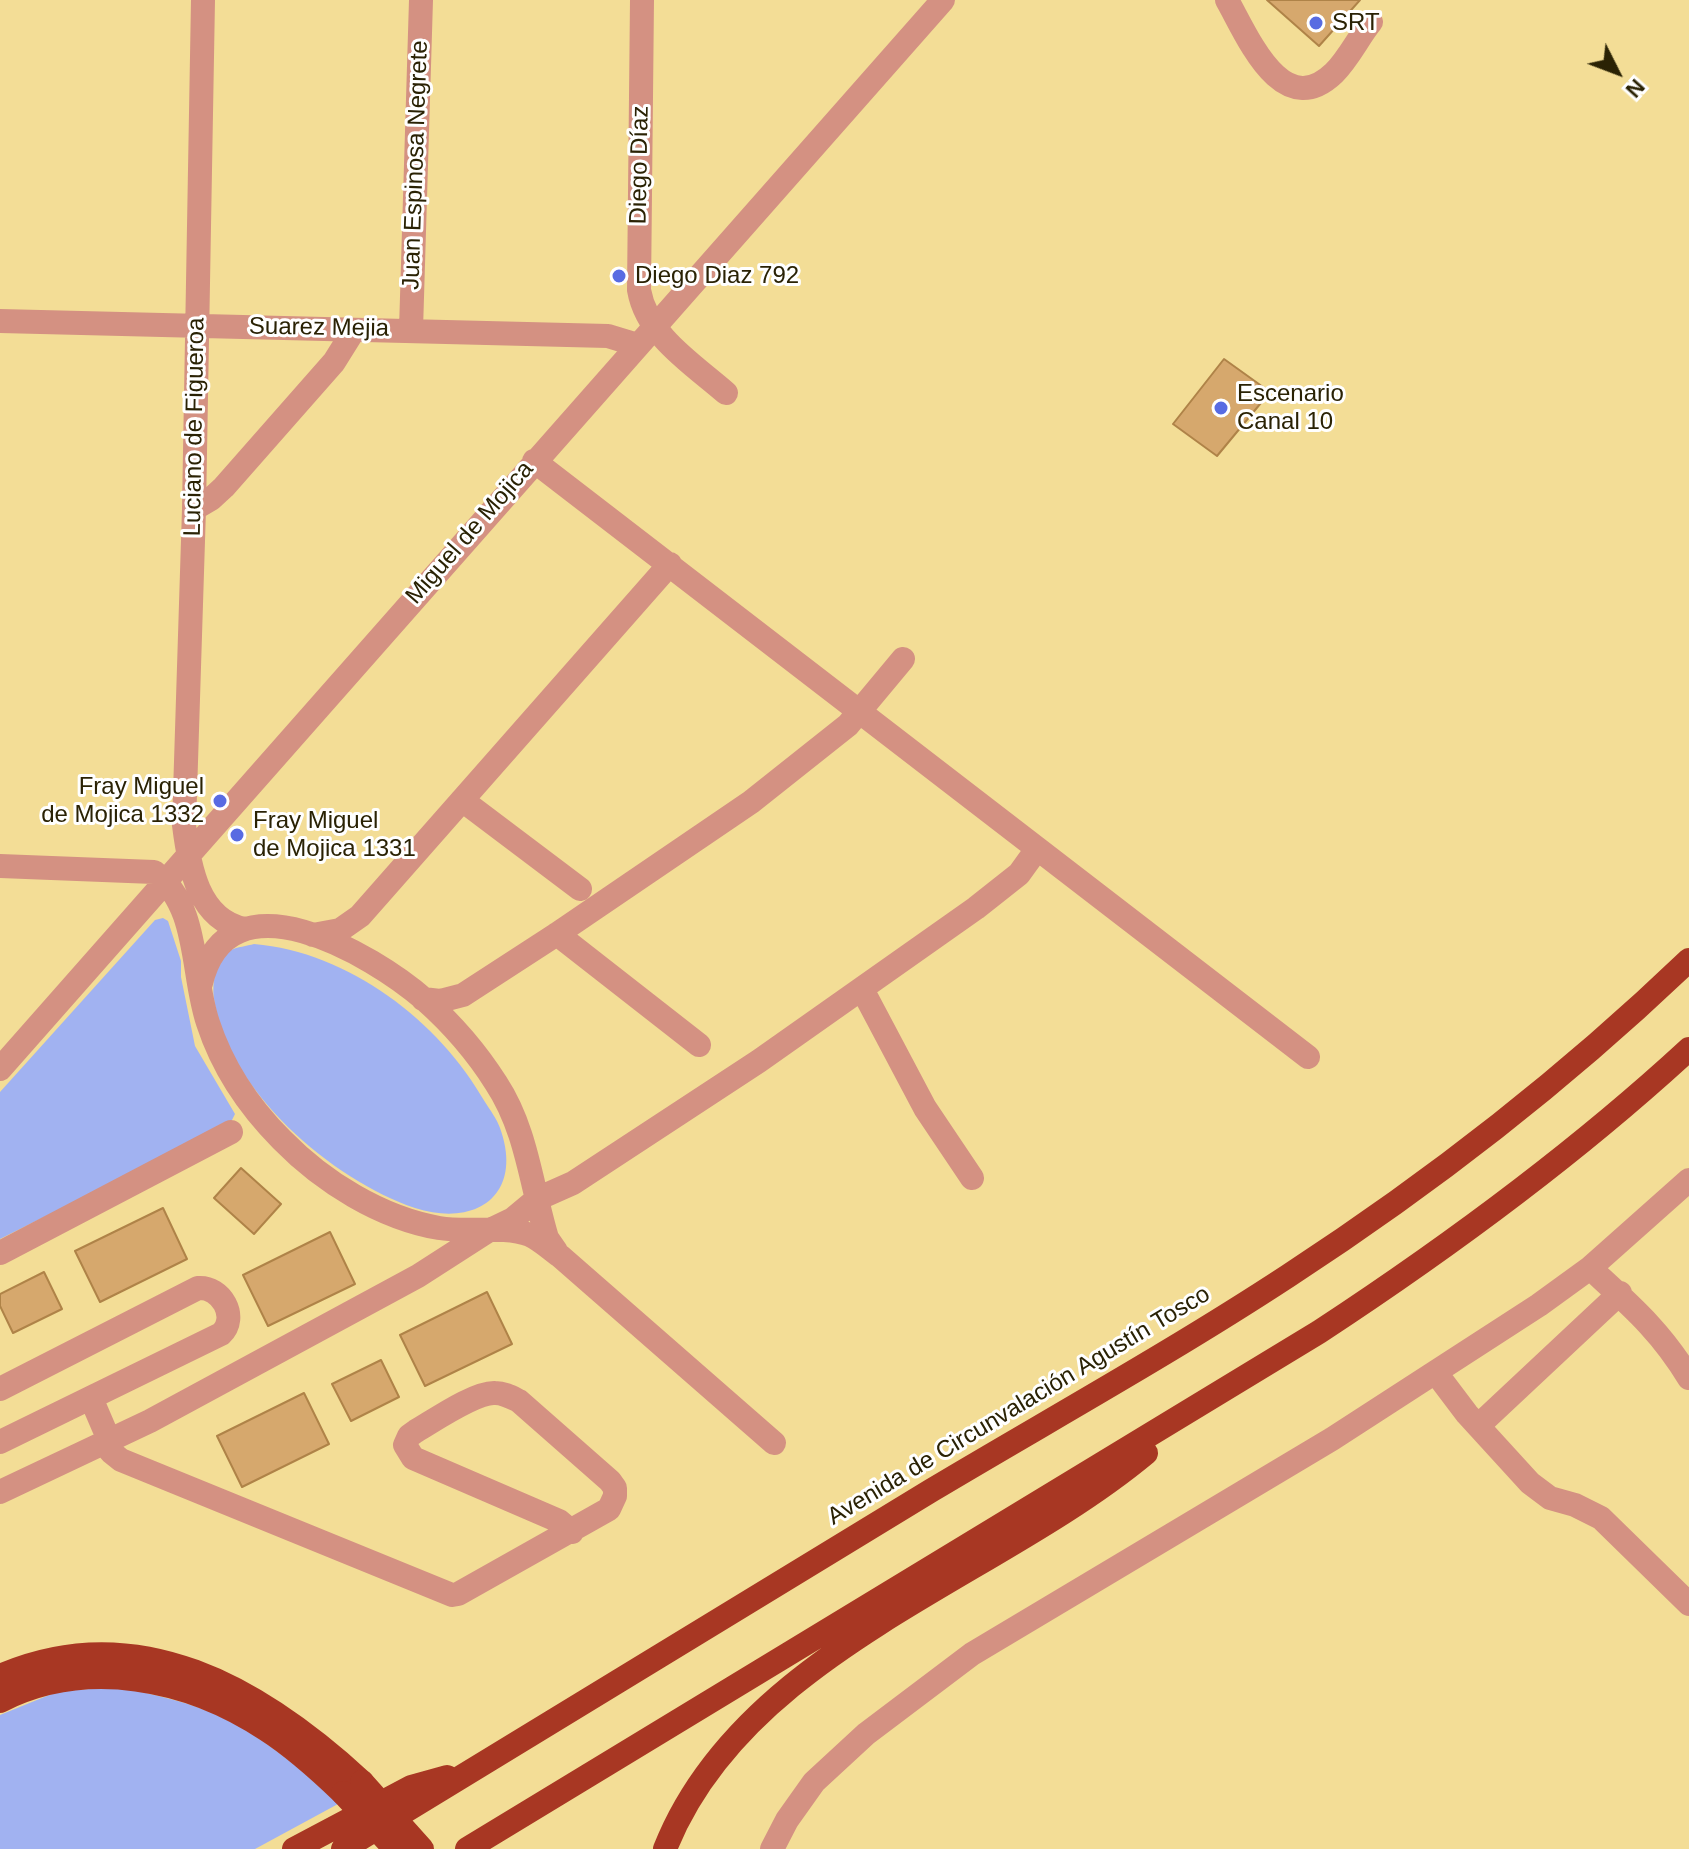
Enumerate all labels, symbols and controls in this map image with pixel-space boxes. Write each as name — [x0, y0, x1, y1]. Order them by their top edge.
place label: SRT — [1332, 9, 1380, 37]
marker: SRT — [1307, 14, 1325, 32]
north arrow — [1577, 32, 1657, 112]
street label: Juan Espinosa Negrete — [397, 40, 435, 290]
text: N — [1621, 74, 1650, 103]
street label: Diego Díaz — [625, 105, 655, 225]
place label: Diego Diaz 792 — [635, 262, 799, 290]
marker: Diego Diaz 792 — [610, 267, 628, 285]
street label: Suarez Mejia — [249, 312, 389, 344]
street label: Luciano de Figueroa — [179, 317, 211, 537]
place label: Escenario Canal 10 — [1237, 380, 1344, 436]
marker: Escenario Canal 10 — [1212, 399, 1230, 417]
street label: Miguel de Mojica — [400, 456, 540, 610]
place label: Fray Miguel de Mojica 1332 — [41, 773, 204, 829]
marker: Fray Miguel de Mojica 1332 — [211, 792, 229, 810]
place label: Fray Miguel de Mojica 1331 — [253, 807, 416, 863]
marker: Fray Miguel de Mojica 1331 — [228, 826, 246, 844]
street label: Avenida de Circunvalación Agustín Tosco — [823, 1280, 1215, 1532]

